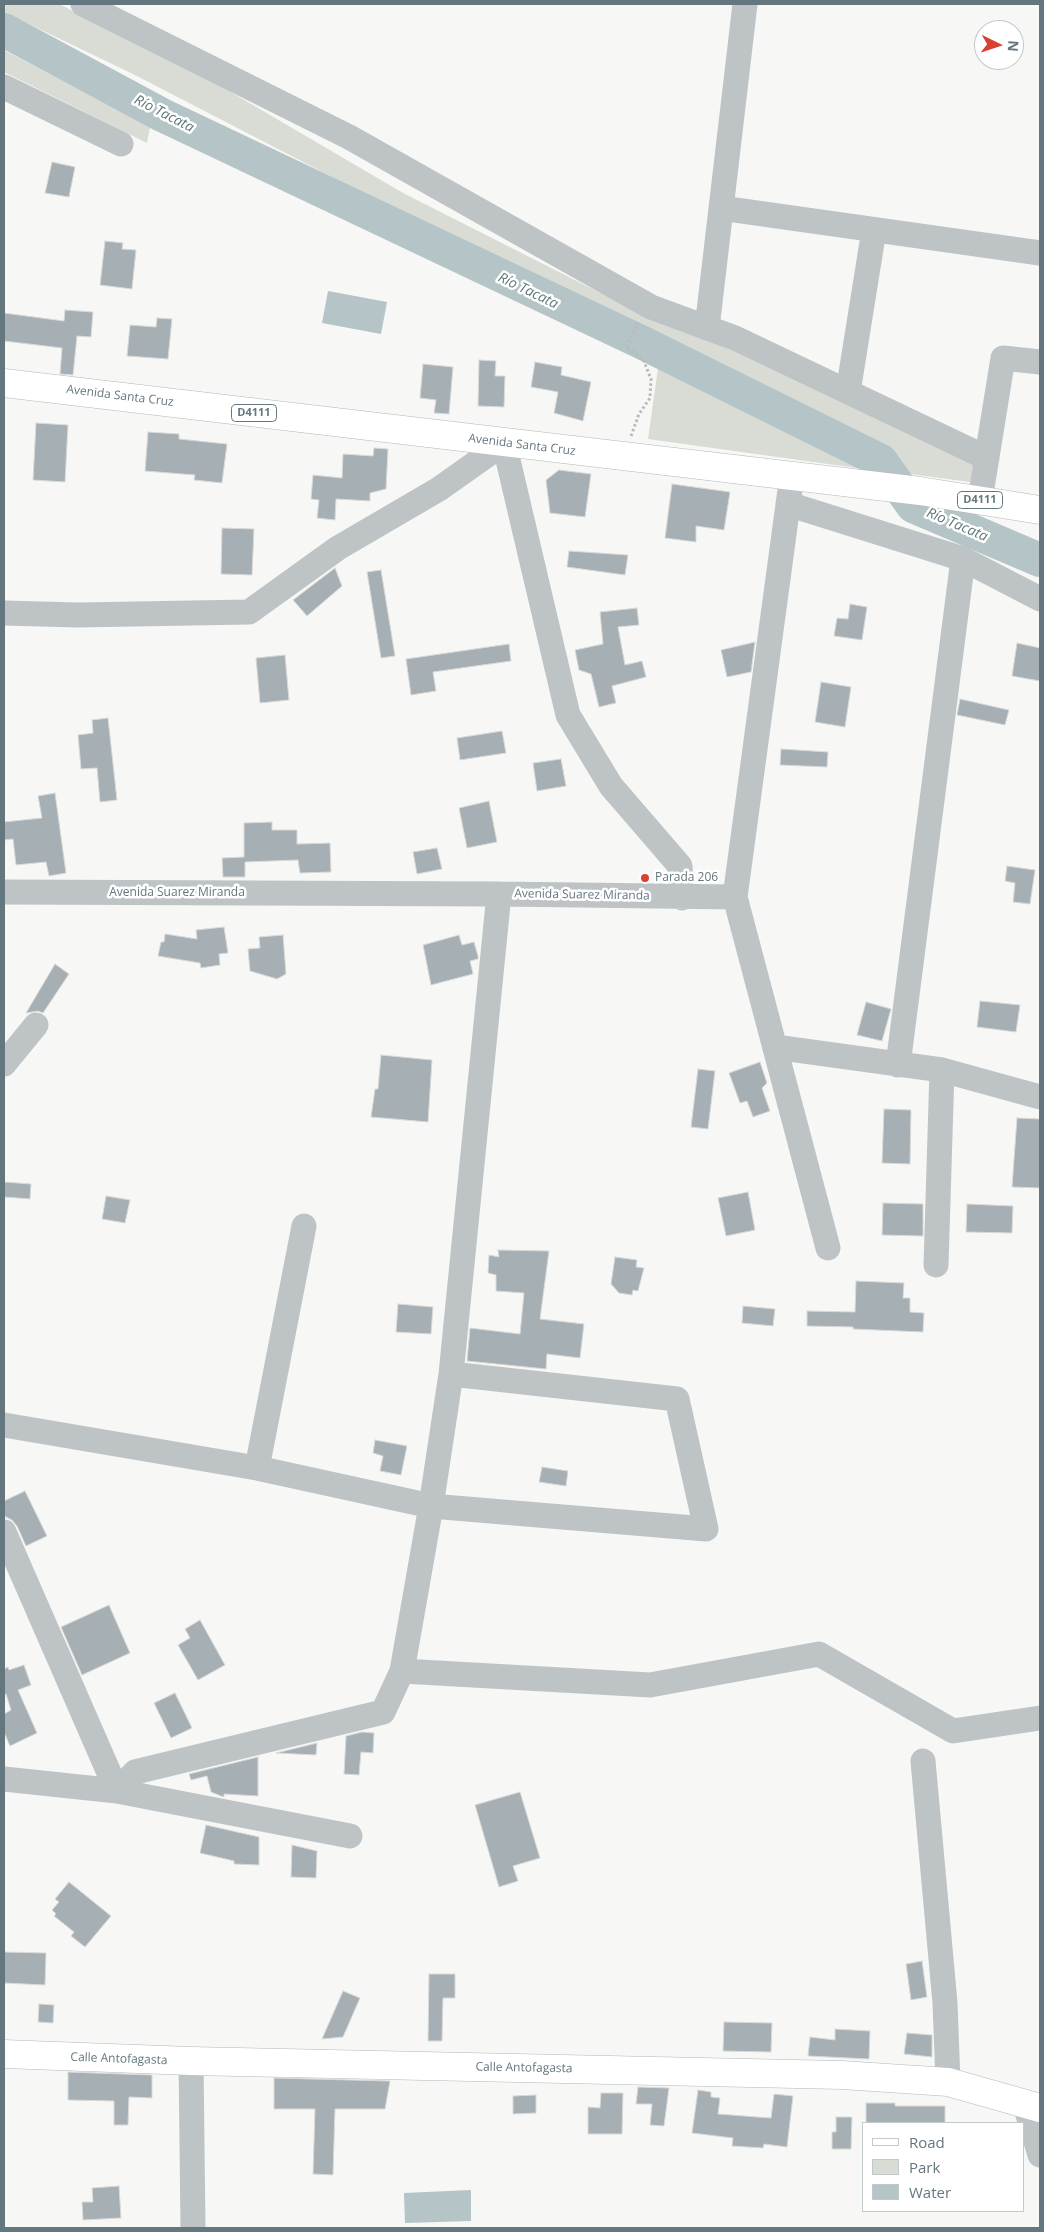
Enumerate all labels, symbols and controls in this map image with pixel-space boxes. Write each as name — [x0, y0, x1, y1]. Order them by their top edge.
north arrow — [974, 20, 1024, 70]
text: N — [1004, 40, 1023, 52]
water label: Río Tacata — [131, 92, 197, 136]
water label: Río Tacata — [495, 269, 561, 313]
street label: Avenida Santa Cruz — [66, 382, 174, 410]
road number: D4111 — [232, 404, 276, 422]
street label: Avenida Santa Cruz — [468, 431, 576, 459]
road number: D4111 — [958, 492, 1002, 508]
water label: Río Tacata — [924, 505, 990, 545]
place label: Parada 206 — [655, 871, 718, 885]
marker: Parada 206 — [639, 872, 651, 884]
street label: Avenida Suarez Miranda — [109, 886, 245, 900]
street label: Avenida Suarez Miranda — [514, 887, 650, 903]
street label: Calle Antofagasta — [70, 2050, 168, 2068]
street label: Calle Antofagasta — [475, 2060, 573, 2076]
legend — [862, 2122, 1024, 2212]
text: Road — [909, 2132, 945, 2152]
text: Park — [909, 2157, 940, 2177]
text: Water — [909, 2182, 951, 2202]

